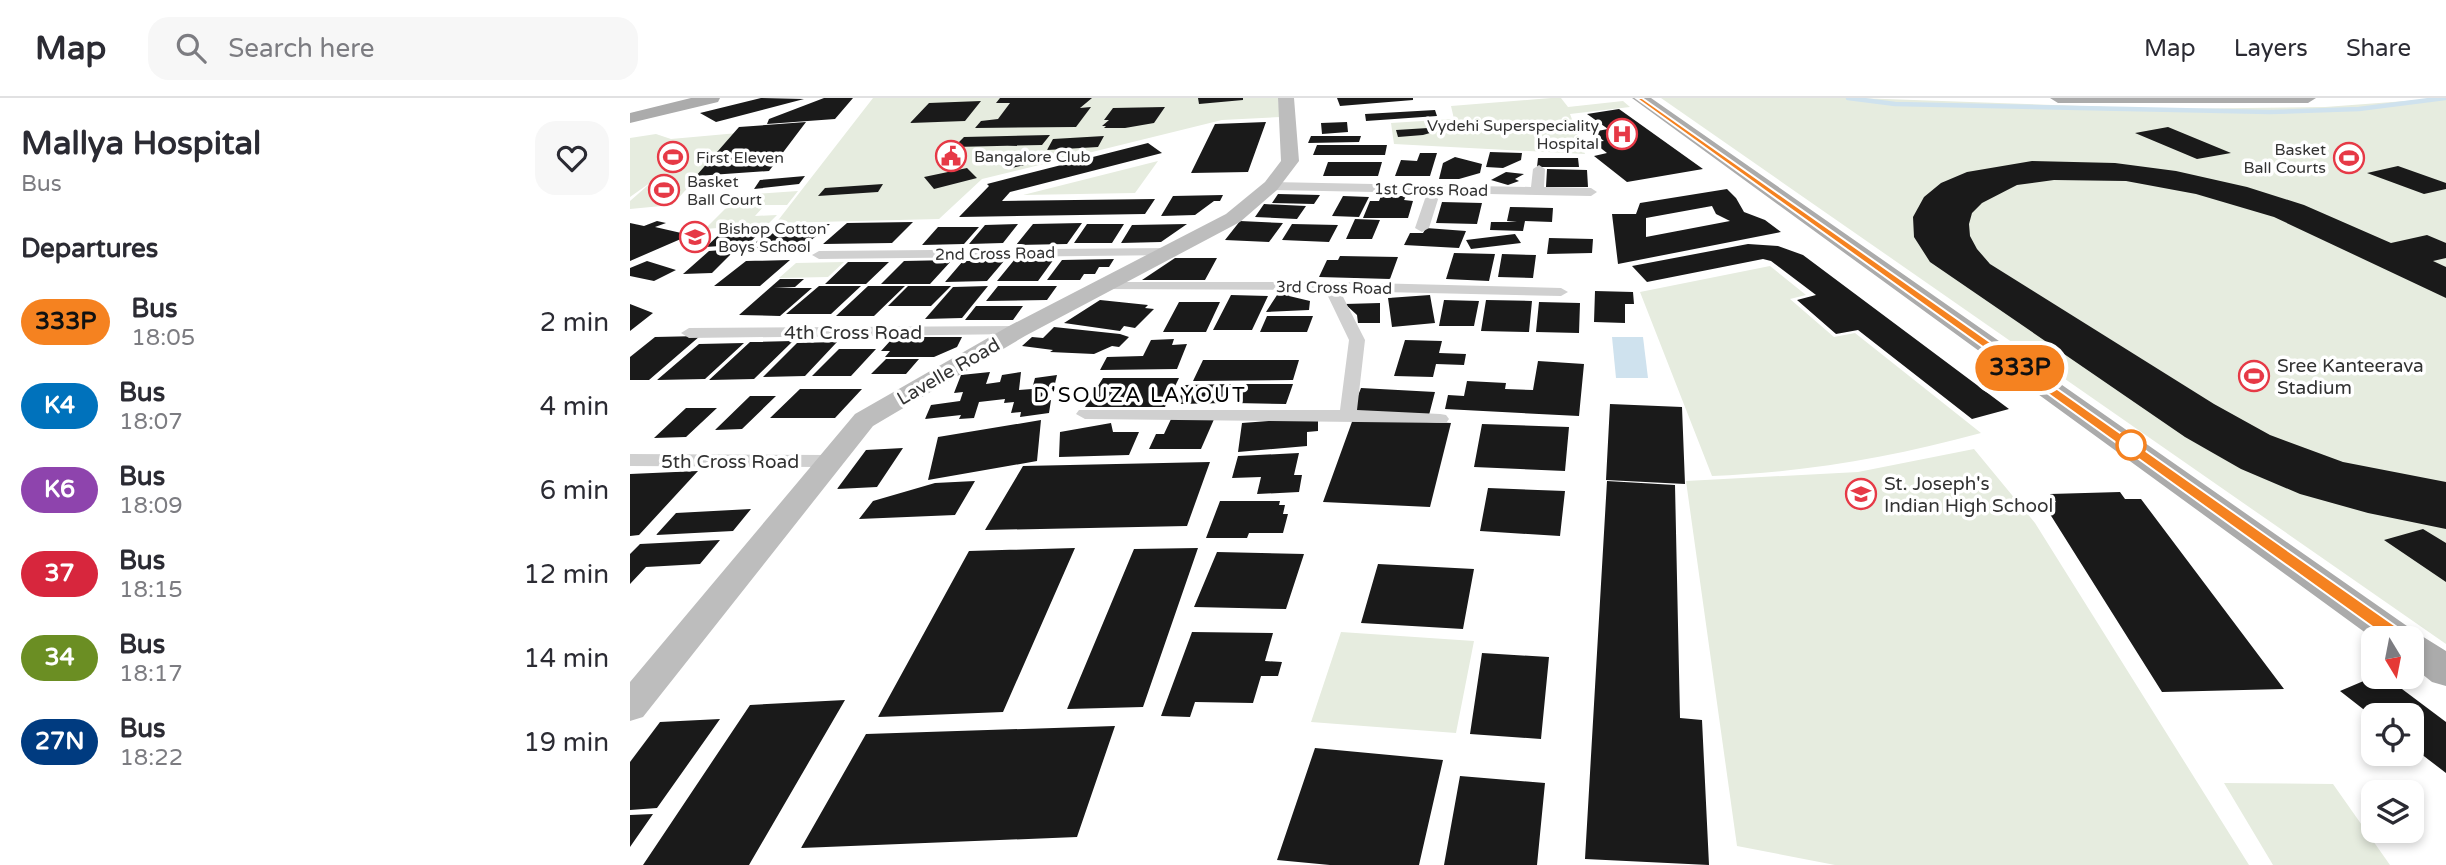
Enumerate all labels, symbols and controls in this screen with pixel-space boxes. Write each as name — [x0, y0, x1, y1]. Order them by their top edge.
search box — [148, 17, 638, 80]
text: Map — [35, 29, 106, 68]
icon: search — [172, 29, 210, 67]
text: Search here — [228, 33, 374, 64]
text: Map — [2144, 34, 2196, 63]
text: Layers — [2234, 34, 2308, 63]
text: Share — [2346, 34, 2411, 63]
place label: Vydehi Superspeciality Hospital — [1427, 116, 1599, 154]
hospital icon: Vydehi Superspeciality Hospital — [1605, 117, 1639, 151]
button: heart — [535, 121, 609, 195]
text: Mallya Hospital — [21, 124, 261, 163]
public building icon: Bangalore Club — [934, 139, 968, 173]
sports icon: First Eleven — [656, 140, 690, 174]
place label: Basket Ball Courts — [2244, 140, 2326, 178]
sports icon: Basket Ball Courts — [2332, 141, 2366, 175]
place label: Bangalore Club — [974, 147, 1091, 167]
place label: First Eleven — [696, 148, 784, 168]
text: Bus — [21, 170, 62, 198]
place label: Basket Ball Court — [687, 172, 762, 210]
sports icon: Basket Ball Court — [647, 173, 681, 207]
street label: 1st Cross Road — [1374, 179, 1488, 201]
place label: Bishop Cotton Boys School — [718, 219, 826, 257]
school or university icon: Bishop Cotton Boys School — [678, 220, 712, 254]
text: Departures — [21, 233, 158, 264]
street label: 2nd Cross Road — [935, 243, 1055, 265]
street label: 3rd Cross Road — [1276, 277, 1392, 299]
text: Bus — [131, 293, 178, 324]
text: 333P — [35, 307, 96, 336]
text: 2 min — [540, 307, 609, 338]
street label: 4th Cross Road — [784, 322, 922, 344]
text: 18:05 — [131, 324, 195, 352]
street label: Lavelle Road — [893, 334, 1004, 410]
line badge: 333P — [1971, 345, 2069, 391]
text: 333P — [1989, 353, 2051, 382]
place label: Sree Kanteerava Stadium — [2277, 355, 2424, 399]
sports icon: Sree Kanteerava Stadium — [2237, 359, 2271, 393]
text: Bus — [119, 377, 165, 408]
district label: D'SOUZA LAYOUT — [1033, 383, 1247, 408]
text: K4 — [44, 391, 75, 420]
text: 4 min — [540, 391, 609, 422]
text: 18:07 — [119, 408, 183, 436]
unlabelled marker — [2116, 430, 2146, 460]
street label: 5th Cross Road — [661, 451, 799, 473]
text: Bus — [119, 461, 165, 492]
place label: St. Joseph's Indian High School — [1884, 473, 2053, 517]
text: K6 — [44, 475, 75, 504]
text: 6 min — [540, 475, 609, 506]
school or university icon: St. Joseph's Indian High School — [1844, 477, 1878, 511]
text: 18:09 — [119, 492, 183, 520]
text: Bus — [119, 545, 165, 576]
text: 37 — [44, 559, 75, 588]
text: 12 min — [523, 559, 609, 590]
text: 18:15 — [119, 576, 183, 604]
north arrow — [2361, 626, 2424, 690]
map controls — [2361, 626, 2424, 843]
text: Bus — [119, 629, 165, 660]
text: 34 — [44, 643, 75, 672]
text: 14 min — [523, 643, 609, 674]
text: 18:17 — [119, 660, 183, 688]
button: locate — [2361, 703, 2424, 766]
text: Bus — [119, 713, 166, 744]
text: 27N — [35, 727, 84, 756]
text: 19 min — [523, 727, 609, 758]
text: 18:22 — [119, 744, 183, 772]
button: layers — [2361, 780, 2424, 843]

